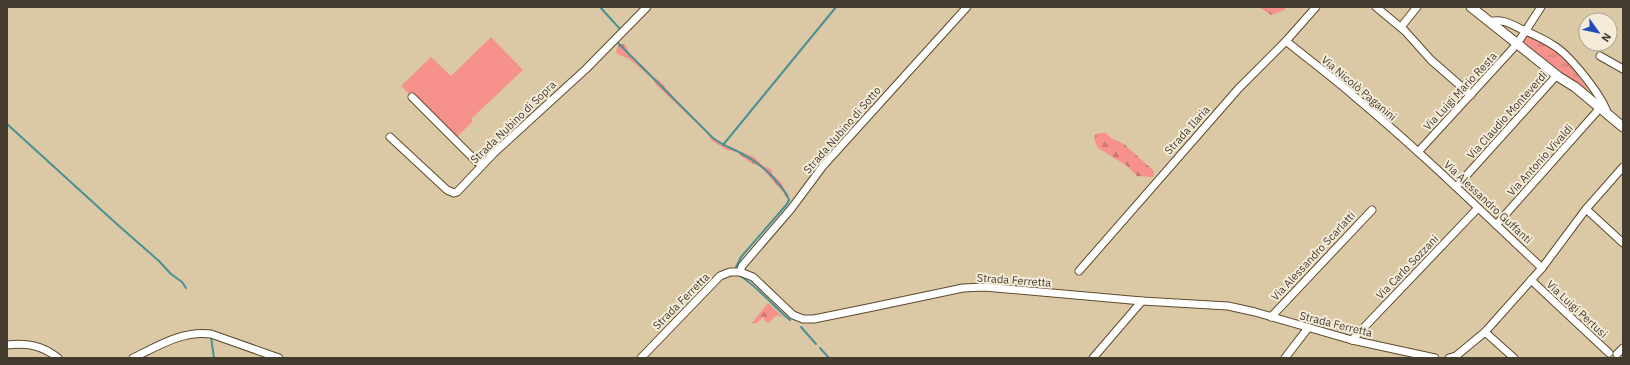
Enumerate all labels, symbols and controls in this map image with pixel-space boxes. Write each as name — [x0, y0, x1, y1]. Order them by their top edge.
north arrow — [1578, 12, 1618, 52]
text: N — [1598, 30, 1614, 45]
street label: Via Luigi Mario Resta — [1420, 49, 1500, 133]
street label: Via Nicolò Paganini — [1319, 52, 1399, 124]
street label: Via Claudio Monteverdi — [1464, 68, 1550, 162]
street label: Strada Nubino di Sopra — [467, 77, 559, 167]
street label: Strada Nubino di Sotto — [800, 83, 884, 177]
street label: Strada Ilaria — [1161, 103, 1213, 157]
street label: Via Antonio Vivaldi — [1504, 121, 1576, 199]
street label: Via Alessandro Guffanti — [1441, 157, 1535, 247]
street label: Via Alessandro Scarlatti — [1268, 208, 1358, 304]
street label: Via Carlo Sozzani — [1373, 232, 1441, 302]
street label: Strada Ferretta — [650, 270, 712, 332]
street label: Strada Ferretta — [976, 270, 1052, 290]
street label: Via Luigi Pertusi — [1544, 277, 1610, 341]
street label: Strada Ferretta — [1298, 308, 1374, 340]

